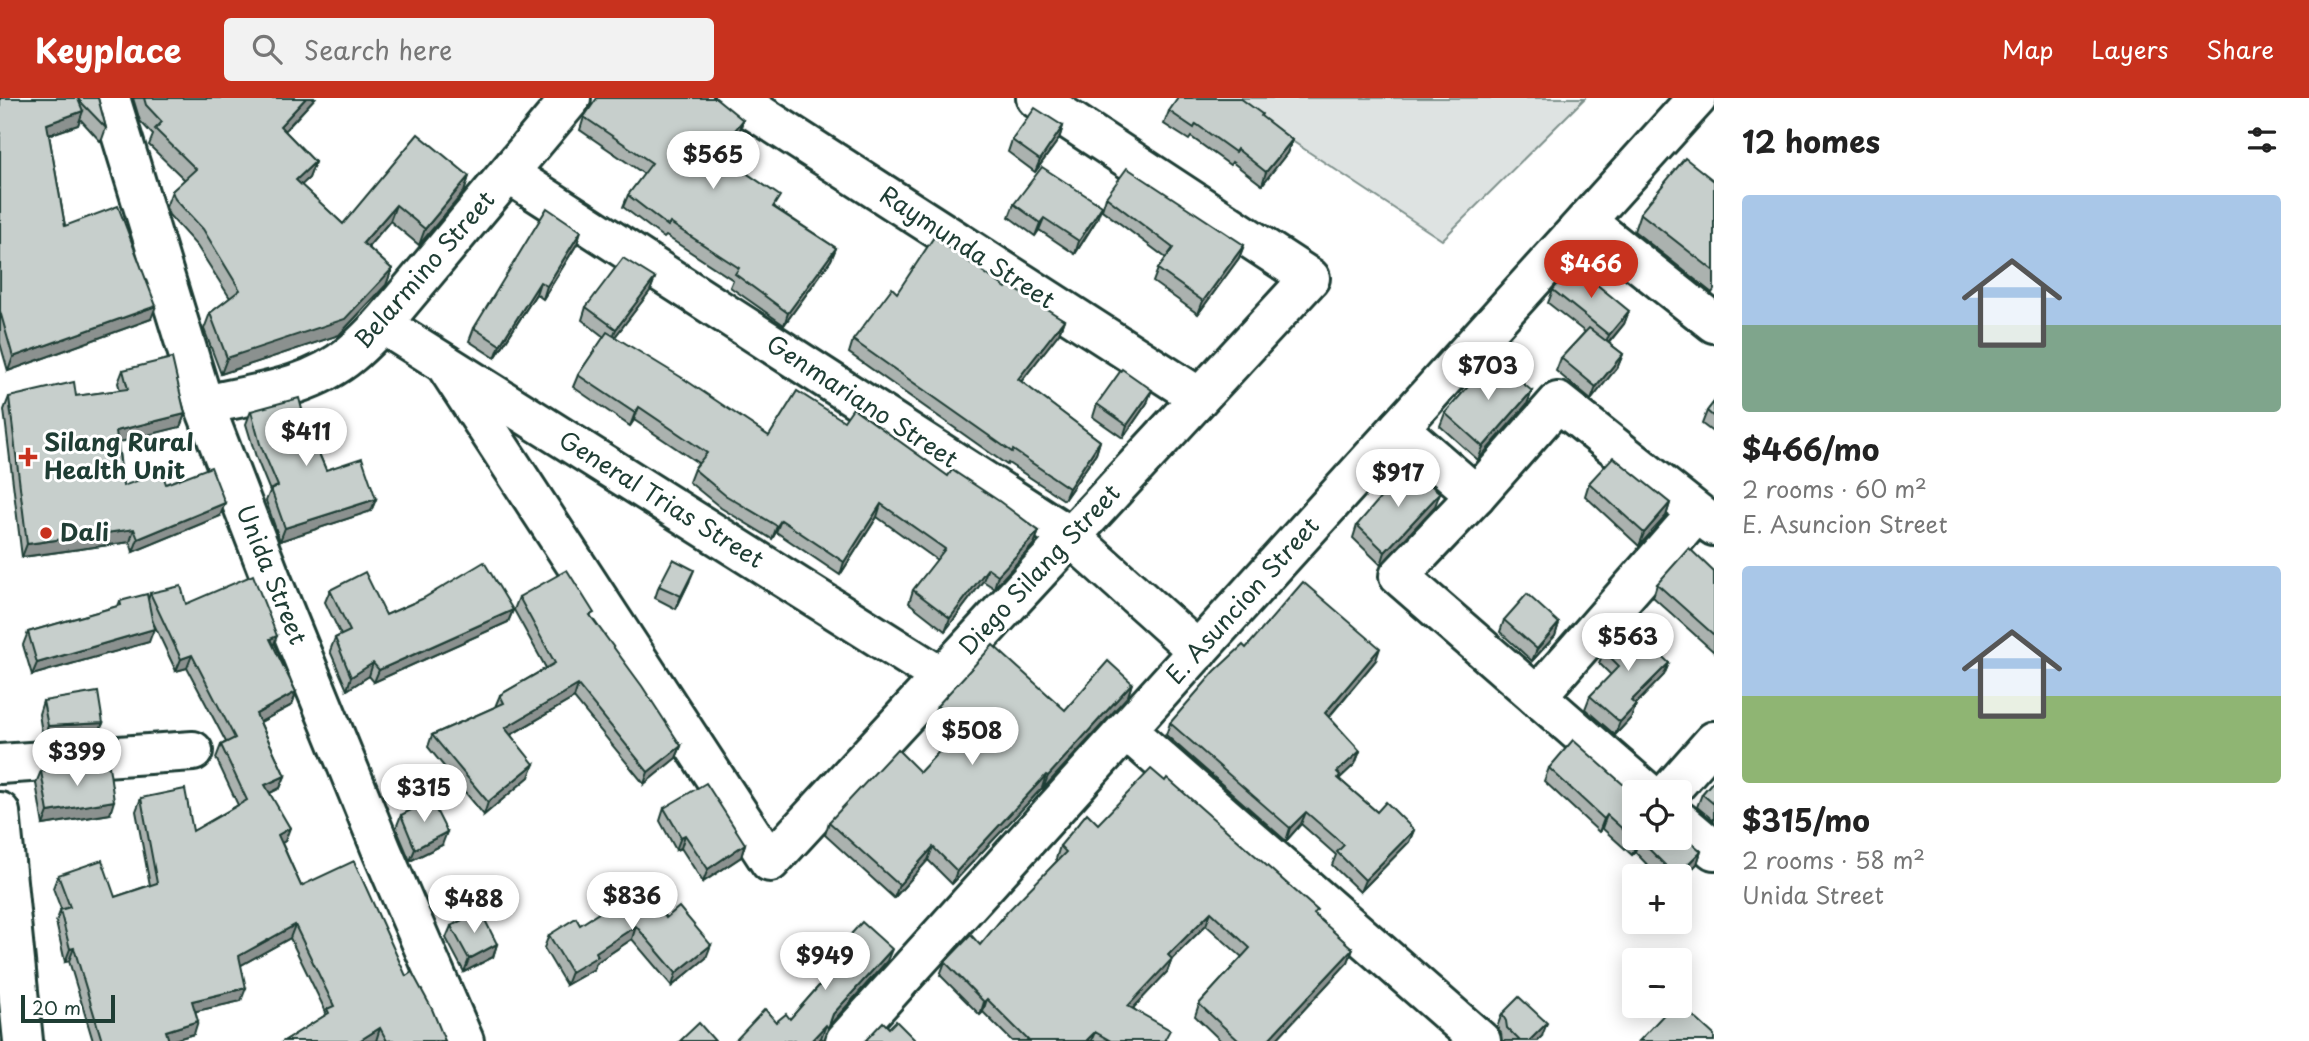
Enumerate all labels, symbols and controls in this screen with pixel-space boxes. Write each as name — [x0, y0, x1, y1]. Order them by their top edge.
search box — [224, 18, 714, 81]
text: Keyplace — [35, 24, 182, 74]
icon: search — [248, 30, 286, 68]
text: Search here — [304, 30, 452, 69]
text: Map — [2002, 31, 2053, 67]
text: Layers — [2091, 31, 2168, 67]
text: Share — [2206, 31, 2274, 67]
text: 12 homes — [1742, 118, 1880, 163]
icon: filters — [2243, 121, 2281, 159]
pin: $565 — [672, 132, 754, 191]
text: $565 — [683, 136, 743, 171]
street label: Raymunda Street — [873, 176, 1063, 317]
street label: Belarmino Street — [345, 182, 502, 355]
pin: $466 — [1550, 240, 1632, 300]
icon: home — [1949, 240, 2075, 366]
text: $466 — [1560, 245, 1622, 280]
street label: Genmariano Street — [760, 325, 966, 476]
pin: $703 — [1447, 342, 1529, 402]
text: $703 — [1458, 347, 1518, 382]
pin: $411 — [265, 408, 347, 468]
text: $411 — [281, 413, 331, 448]
street label: General Trias Street — [552, 421, 772, 576]
place label: Silang Rural Health Unit — [44, 423, 194, 487]
text: $466/mo — [1742, 426, 1879, 471]
marker: Silang Rural Health Unit — [18, 447, 38, 467]
pin: $917 — [1357, 450, 1439, 509]
text: $917 — [1372, 454, 1424, 489]
text: 2 rooms · 60 m² — [1742, 471, 1927, 506]
street label: Diego Silang Street — [950, 475, 1128, 662]
street label: Unida Street — [228, 499, 317, 650]
text: E. Asuncion Street — [1742, 506, 1947, 541]
street label: E. Asuncion Street — [1156, 508, 1327, 691]
place label: Dali — [60, 513, 109, 549]
marker: Dali — [38, 525, 54, 541]
icon: home — [1949, 611, 2075, 737]
pin: $563 — [1587, 614, 1669, 673]
text: $563 — [1598, 618, 1658, 653]
pin: $508 — [931, 708, 1013, 767]
text: $508 — [942, 712, 1002, 747]
pin: $399 — [36, 728, 118, 788]
text: $399 — [48, 733, 106, 768]
pin: $315 — [383, 764, 465, 824]
text: $315 — [397, 769, 451, 804]
map controls — [1622, 780, 1692, 1018]
button: locate — [1622, 780, 1692, 850]
text: $315/mo — [1742, 797, 1870, 842]
text: 2 rooms · 58 m² — [1742, 842, 1925, 877]
button: + — [1622, 864, 1692, 934]
pin: $836 — [591, 872, 673, 932]
pin: $488 — [433, 876, 515, 935]
text: $836 — [603, 877, 661, 912]
text: Unida Street — [1742, 877, 1884, 912]
text: $488 — [444, 880, 504, 915]
pin: $949 — [784, 932, 866, 992]
text: $949 — [796, 937, 854, 972]
button: − — [1622, 948, 1692, 1018]
scale bar — [21, 992, 116, 1024]
text: 20 m — [32, 993, 81, 1021]

